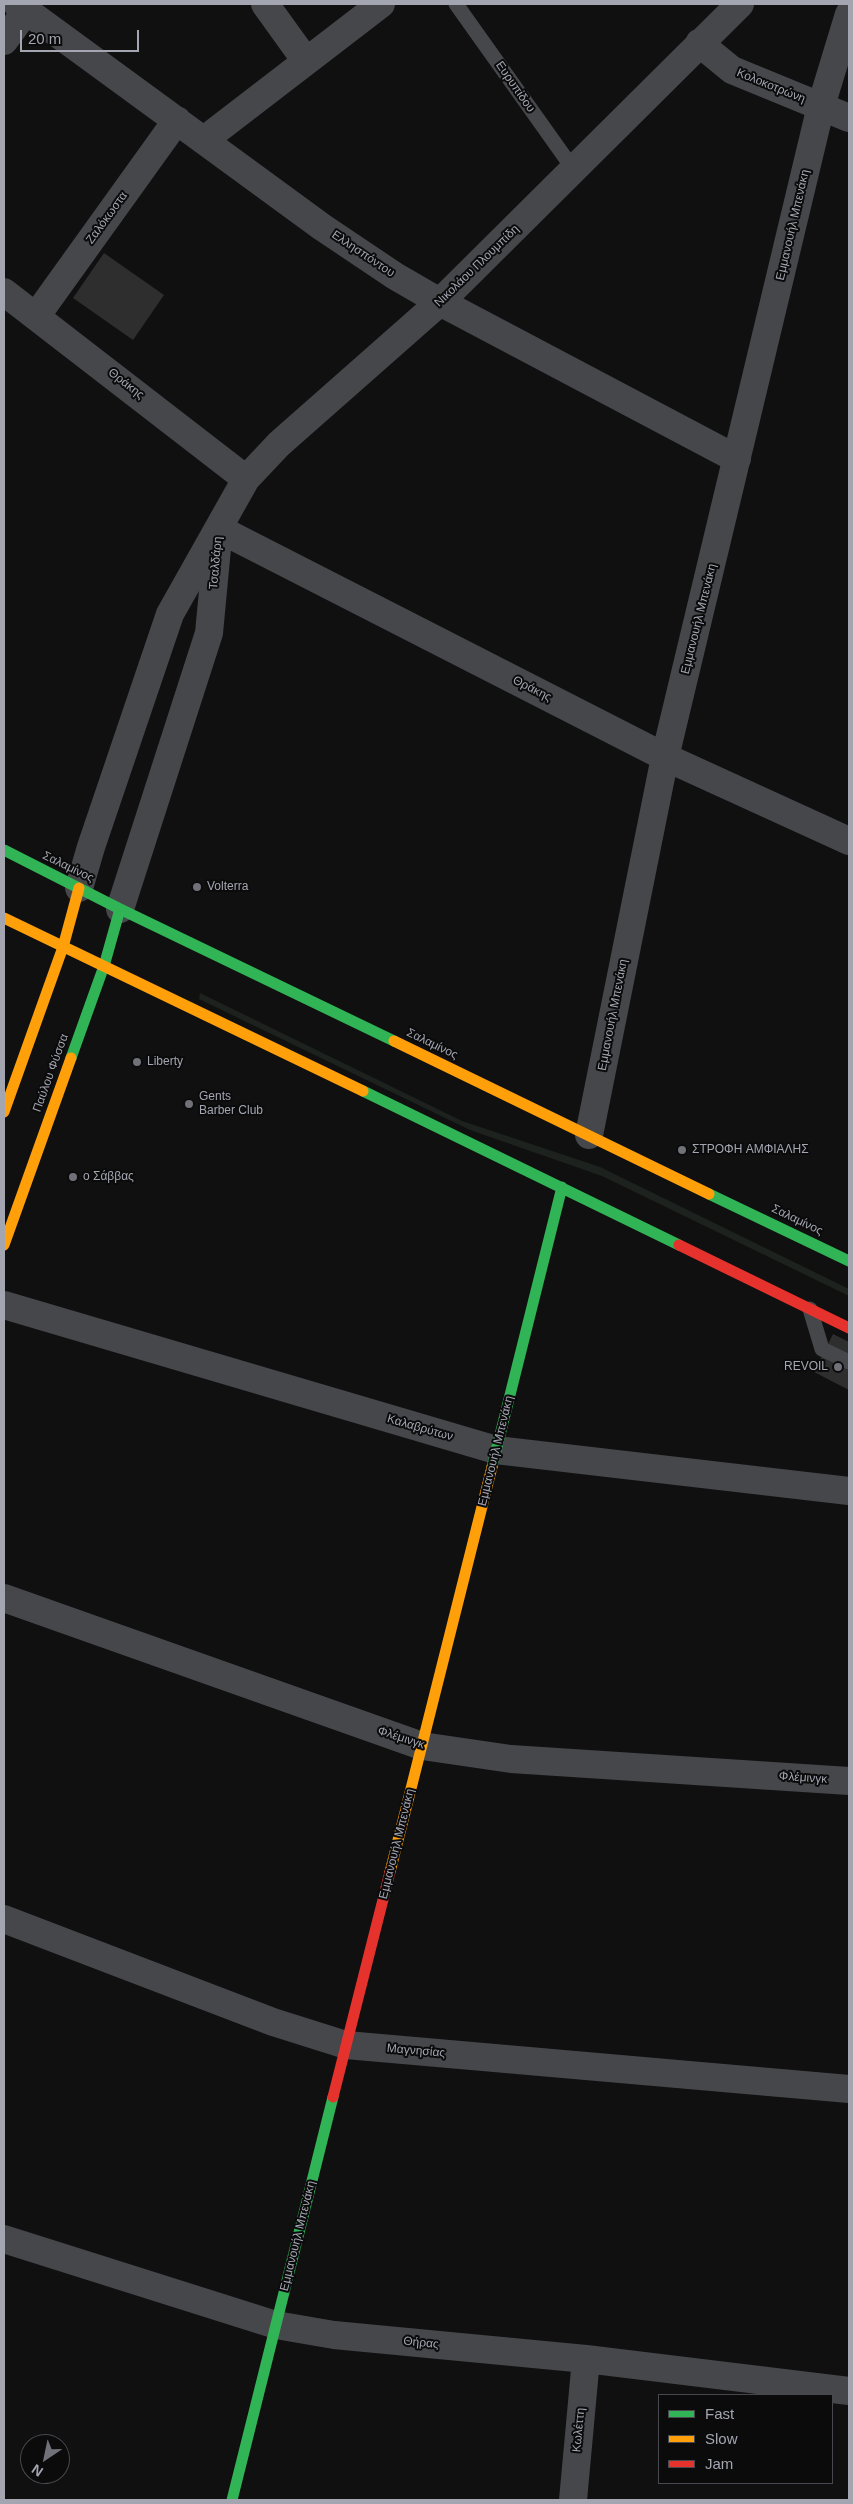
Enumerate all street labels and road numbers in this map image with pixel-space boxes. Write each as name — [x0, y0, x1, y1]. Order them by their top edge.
street label: Ευρυπίδου — [492, 59, 538, 115]
street label: Κολοκοτρώνη — [735, 66, 807, 106]
street label: Εμμανουήλ Μπενάκη — [773, 168, 813, 282]
street label: Ζαλόκωστα — [83, 189, 131, 247]
street label: Νικολάου Πλουμπίδη — [432, 222, 522, 310]
street label: Ελλησπόντου — [329, 228, 397, 280]
street label: Θράκης — [105, 366, 147, 402]
street label: Τσαλδάρη — [207, 536, 225, 590]
street label: Εμμανουήλ Μπενάκη — [678, 562, 720, 676]
street label: Θράκης — [510, 673, 554, 705]
street label: Σαλαμίνος — [40, 848, 96, 886]
street label: Εμμανουήλ Μπενάκη — [595, 958, 631, 1072]
street label: Σαλαμίνος — [404, 1025, 460, 1063]
street label: Παύλου Φύσσα — [30, 1032, 72, 1114]
street label: Σαλαμίνος — [769, 1201, 825, 1239]
street label: Εμμανουήλ Μπενάκη — [475, 1394, 517, 1508]
street label: Καλαβρύτων — [385, 1412, 455, 1444]
street label: Φλέμινγκ — [376, 1724, 426, 1752]
street label: Φλέμινγκ — [778, 1769, 828, 1787]
street label: Εμμανουήλ Μπενάκη — [376, 1787, 418, 1901]
street label: Μαγνησίας — [386, 2041, 446, 2061]
street label: Εμμανουήλ Μπενάκη — [277, 2179, 319, 2293]
street label: Θήρας — [403, 2334, 439, 2352]
street label: Κωλέττη — [570, 2407, 588, 2453]

